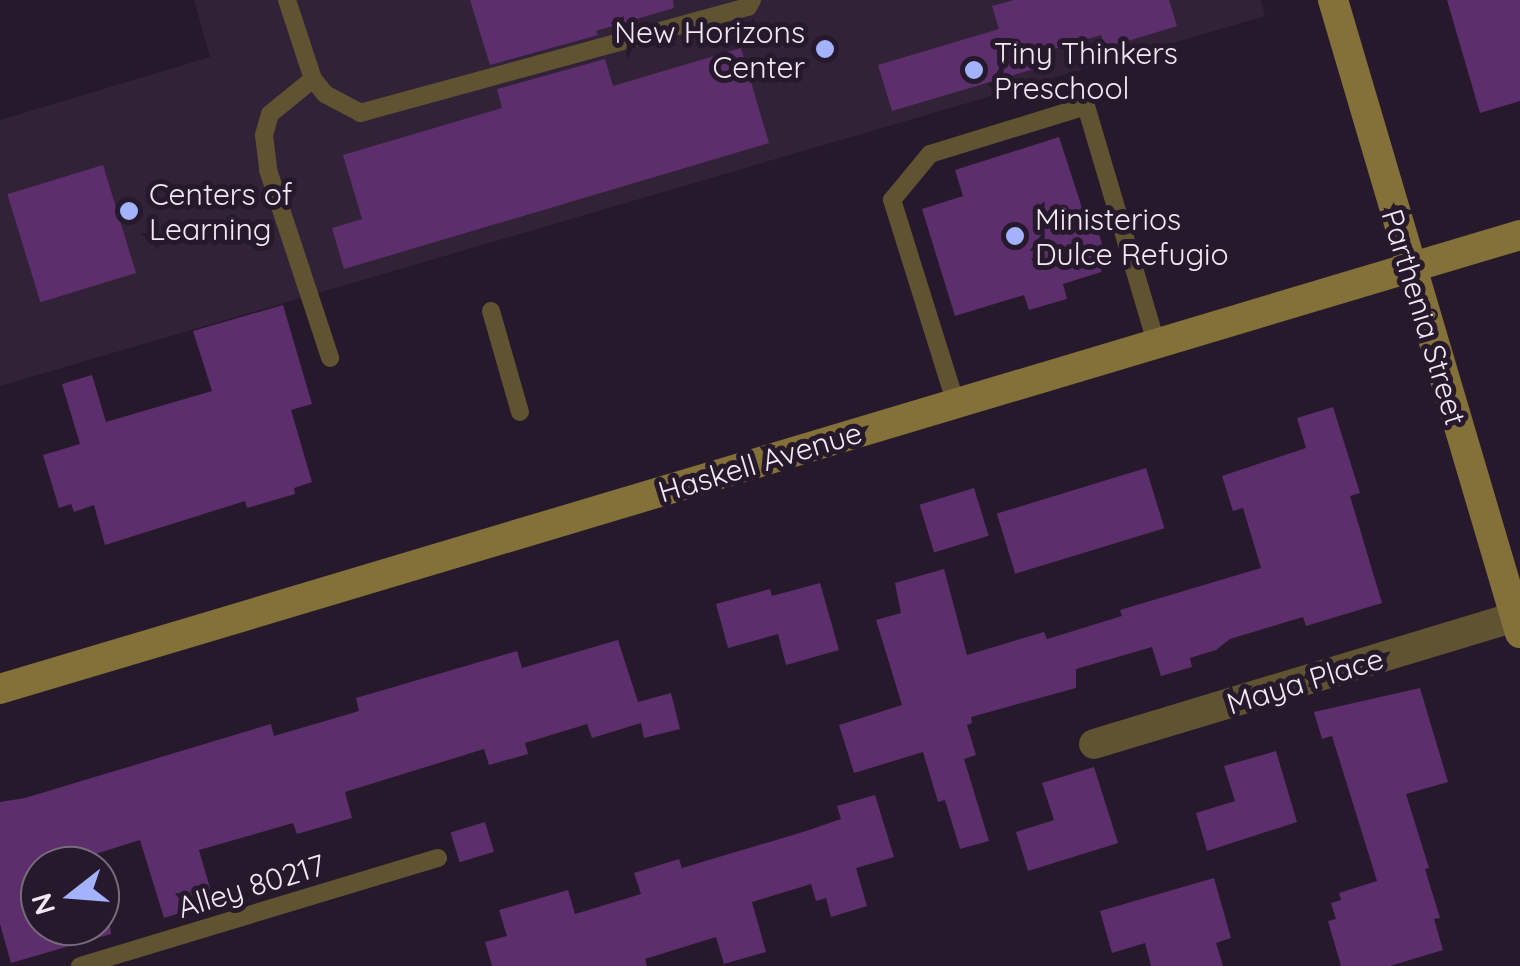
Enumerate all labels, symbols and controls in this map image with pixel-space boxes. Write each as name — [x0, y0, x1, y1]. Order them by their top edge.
place label: New Horizons Center — [614, 14, 805, 84]
place label: Tiny Thinkers Preschool — [994, 35, 1178, 106]
marker: New Horizons Center — [814, 38, 836, 60]
marker: Tiny Thinkers Preschool — [963, 59, 985, 81]
place label: Centers of Learning — [149, 176, 293, 246]
marker: Centers of Learning — [118, 200, 140, 222]
place label: Ministerios Dulce Refugio — [1035, 201, 1229, 272]
street label: Parthenia Street — [1374, 205, 1474, 429]
marker: Ministerios Dulce Refugio — [1004, 225, 1026, 247]
street label: Haskell Avenue — [654, 414, 866, 510]
street label: Maya Place — [1222, 640, 1388, 722]
north arrow — [20, 846, 120, 946]
street label: Alley 80217 — [173, 847, 329, 925]
text: N — [23, 889, 62, 919]

